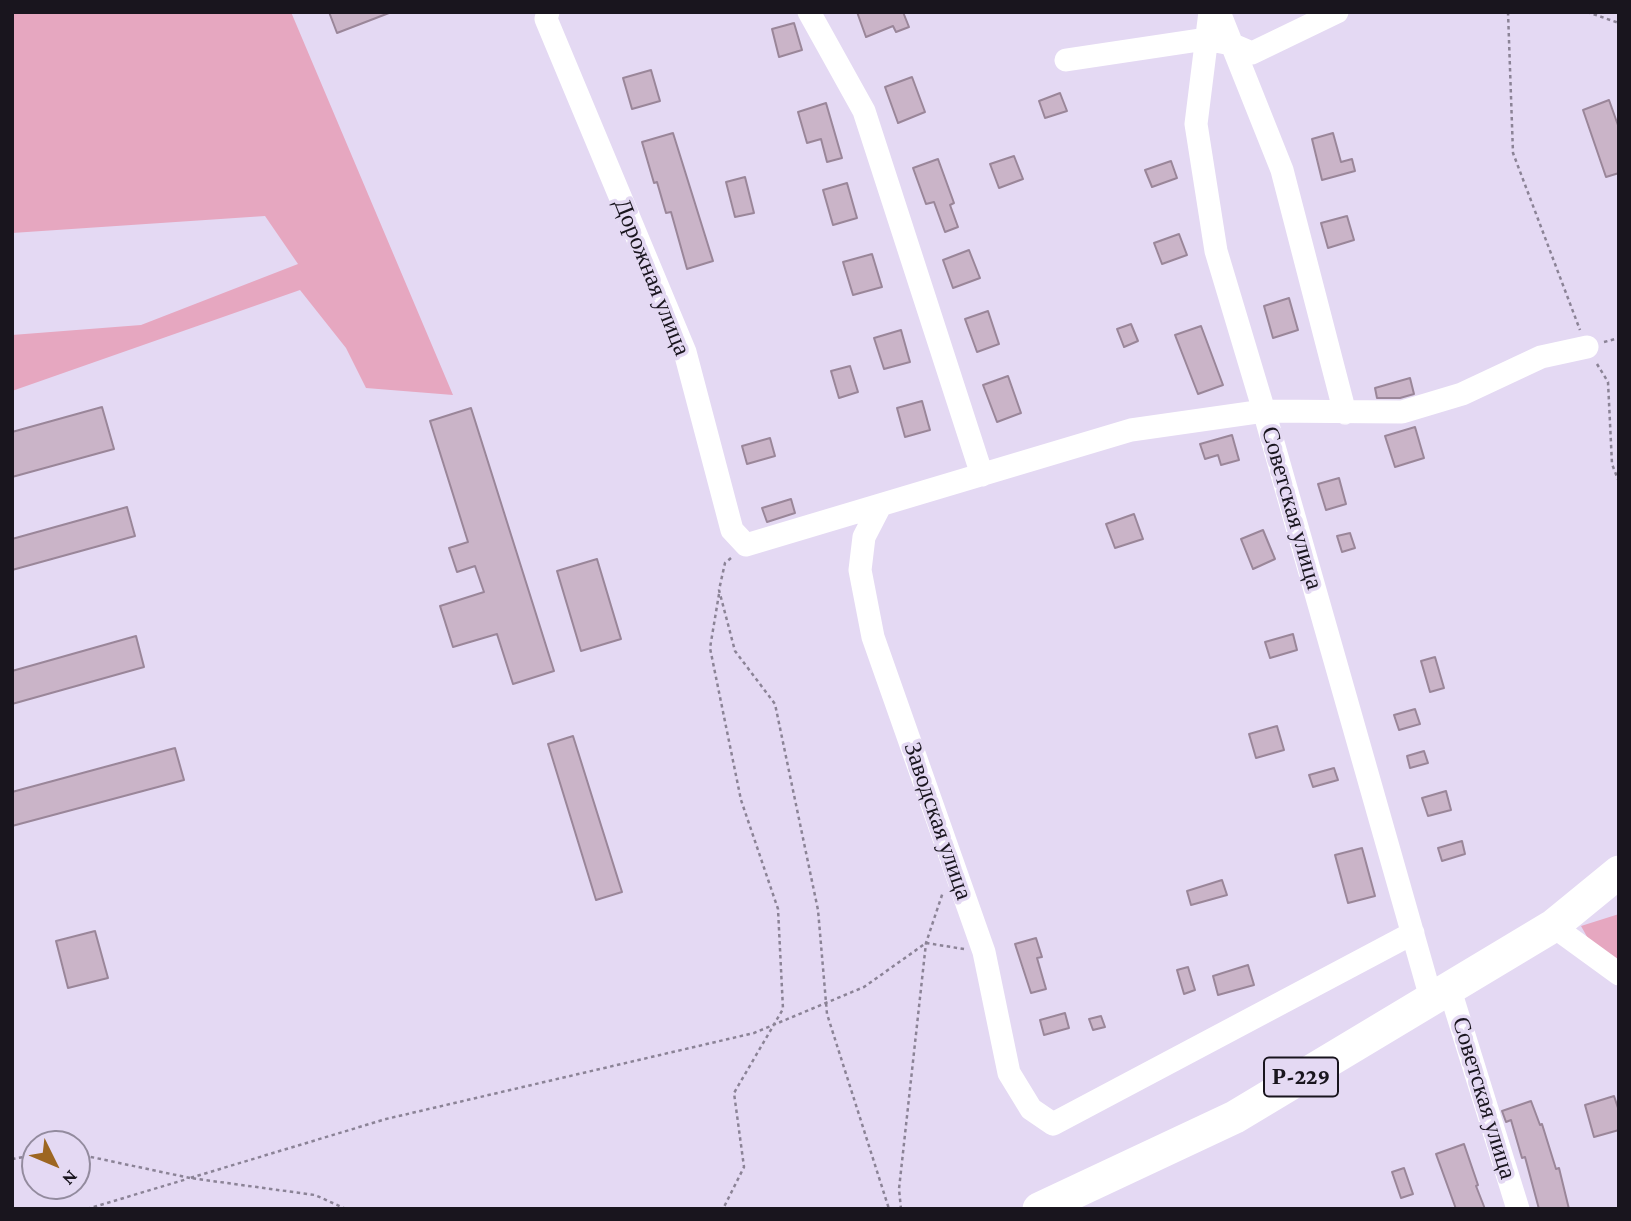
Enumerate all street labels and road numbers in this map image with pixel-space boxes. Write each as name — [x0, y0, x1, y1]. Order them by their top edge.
street label: Дорожная улица — [607, 194, 697, 360]
street label: Советская улица — [1255, 423, 1329, 593]
street label: Заводская улица — [898, 738, 978, 904]
street label: Советская улица — [1446, 1013, 1522, 1183]
road number: Р-229 — [1264, 1058, 1338, 1096]

